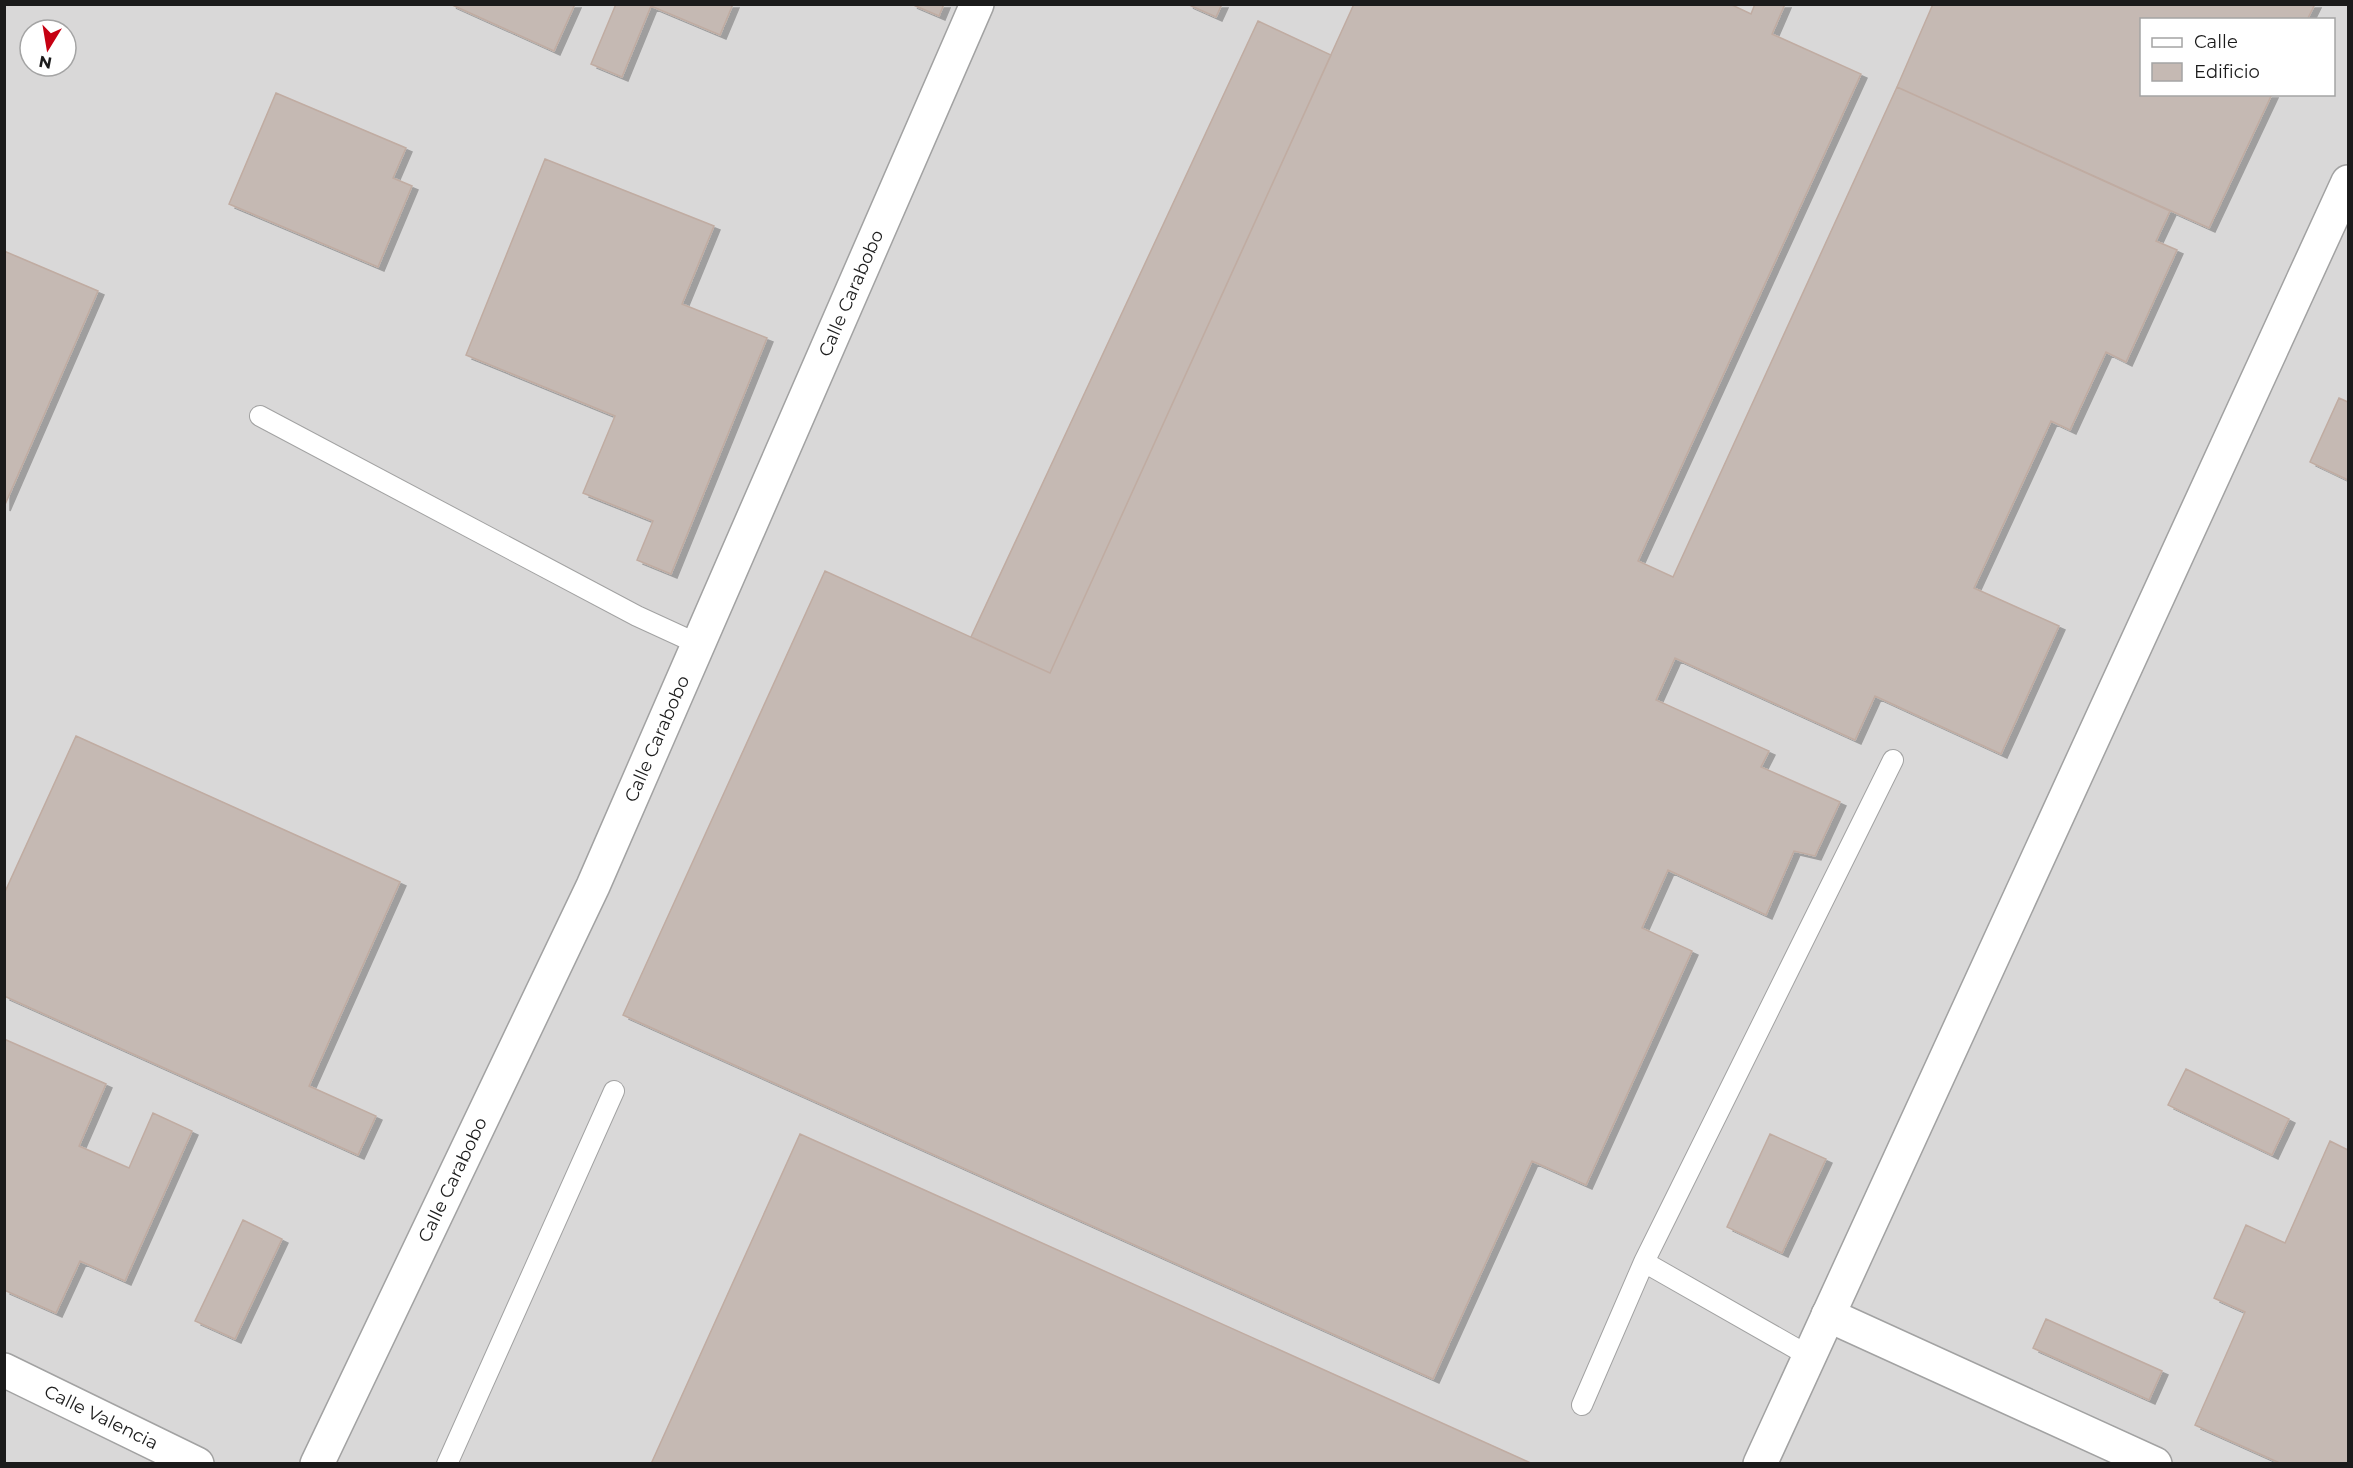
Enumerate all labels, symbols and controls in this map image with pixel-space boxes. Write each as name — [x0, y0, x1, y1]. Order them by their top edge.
north arrow — [18, 18, 78, 78]
legend — [2140, 18, 2335, 96]
text: Calle — [2194, 31, 2238, 53]
text: N — [37, 52, 53, 73]
text: Edificio — [2194, 61, 2260, 83]
street label: Calle Carabobo — [814, 227, 888, 360]
street label: Calle Carabobo — [620, 672, 694, 806]
street label: Calle Carabobo — [414, 1114, 492, 1246]
street label: Calle Valencia — [40, 1380, 162, 1454]

